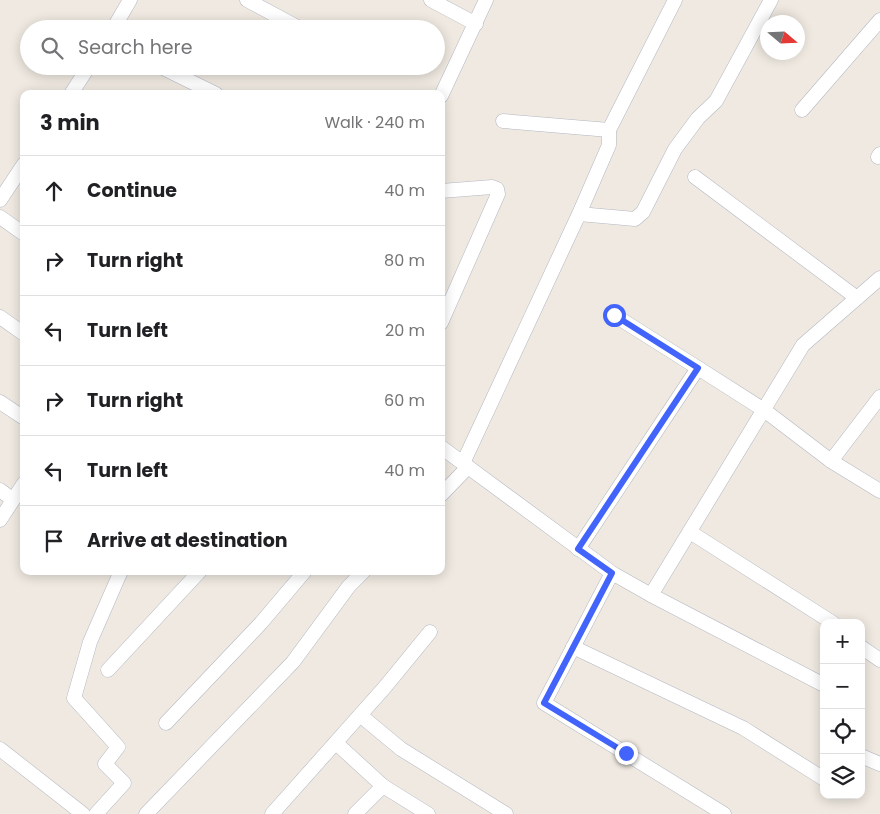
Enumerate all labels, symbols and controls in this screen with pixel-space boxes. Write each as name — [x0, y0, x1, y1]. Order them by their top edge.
north arrow — [760, 15, 805, 60]
search box — [20, 20, 445, 75]
icon: search — [38, 34, 66, 62]
text: Search here — [78, 34, 192, 61]
text: 3 min — [40, 108, 100, 137]
text: Walk · 240 m — [324, 111, 425, 134]
icon: ahead — [40, 177, 68, 205]
text: Continue — [87, 177, 177, 204]
text: 40 m — [384, 179, 425, 202]
icon: right — [40, 247, 68, 275]
text: Turn right — [87, 247, 183, 274]
text: 80 m — [384, 249, 425, 272]
route start — [603, 304, 626, 327]
icon: left — [40, 317, 68, 345]
text: Turn left — [87, 317, 168, 344]
text: 20 m — [385, 319, 425, 342]
icon: right — [40, 387, 68, 415]
text: Turn right — [87, 387, 183, 414]
text: 60 m — [384, 389, 425, 412]
icon: left — [40, 457, 68, 485]
text: Turn left — [87, 457, 168, 484]
text: 40 m — [384, 459, 425, 482]
icon: arrive — [40, 527, 68, 555]
text: Arrive at destination — [87, 527, 288, 554]
map controls — [820, 619, 865, 799]
button: + — [820, 619, 865, 664]
button: − — [820, 664, 865, 709]
button: locate — [820, 709, 865, 754]
route end — [615, 742, 638, 765]
button: layers — [820, 754, 865, 799]

